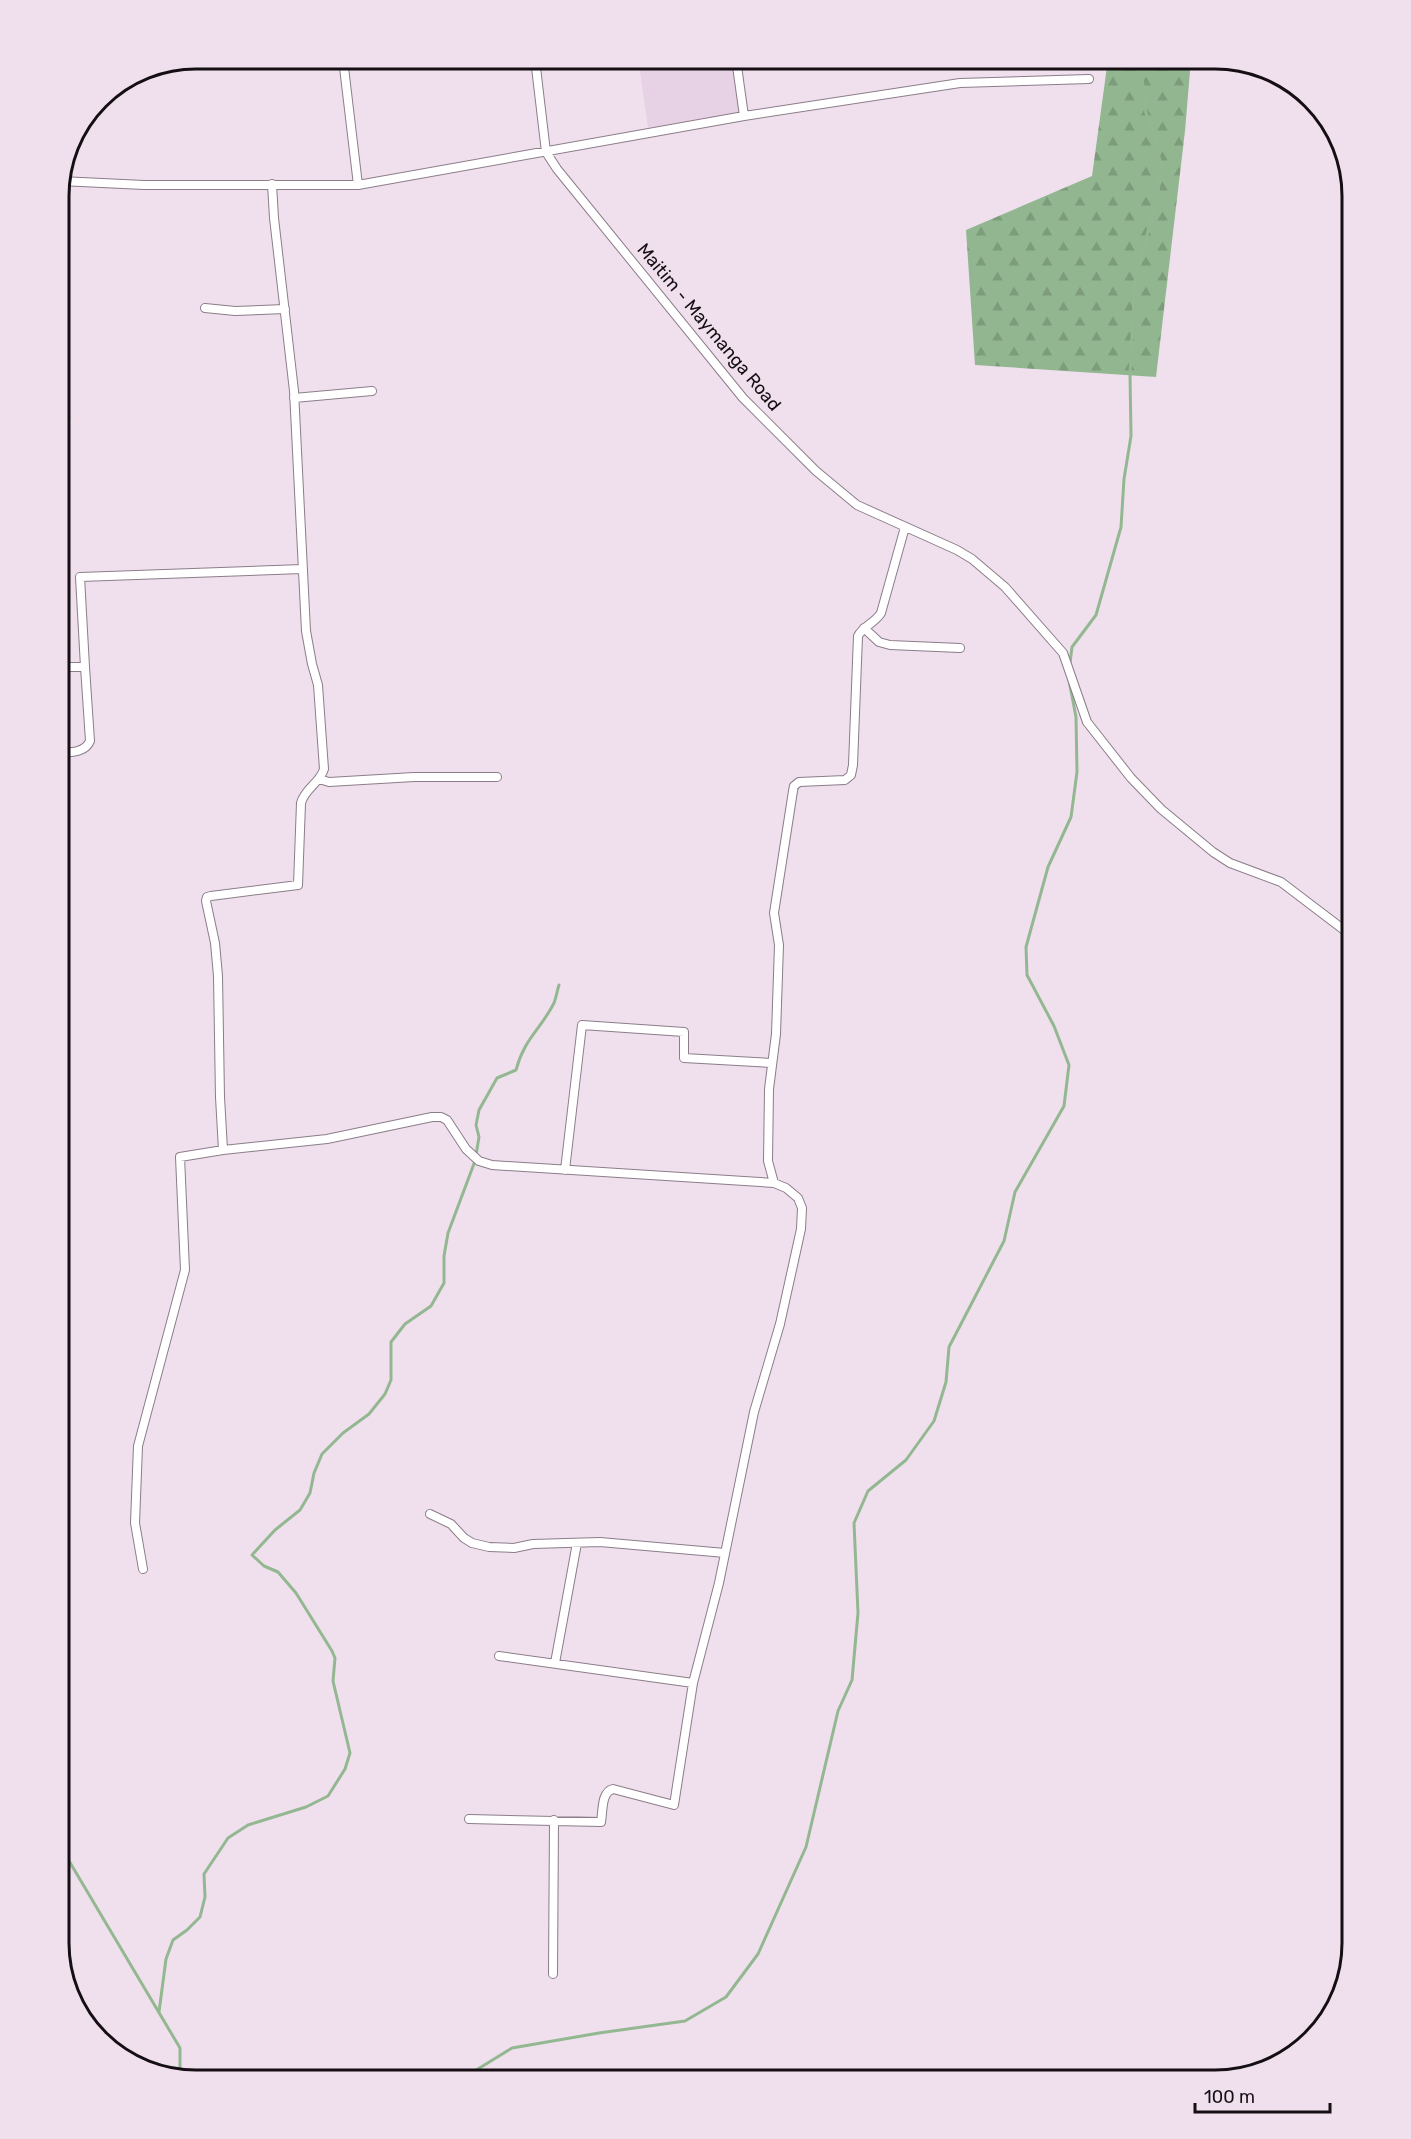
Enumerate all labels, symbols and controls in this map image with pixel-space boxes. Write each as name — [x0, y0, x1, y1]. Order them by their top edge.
street label: Maitim - Maymanga Road — [632, 239, 786, 415]
scale bar — [1195, 2076, 1330, 2114]
text: 100 m — [1204, 2086, 1255, 2108]

